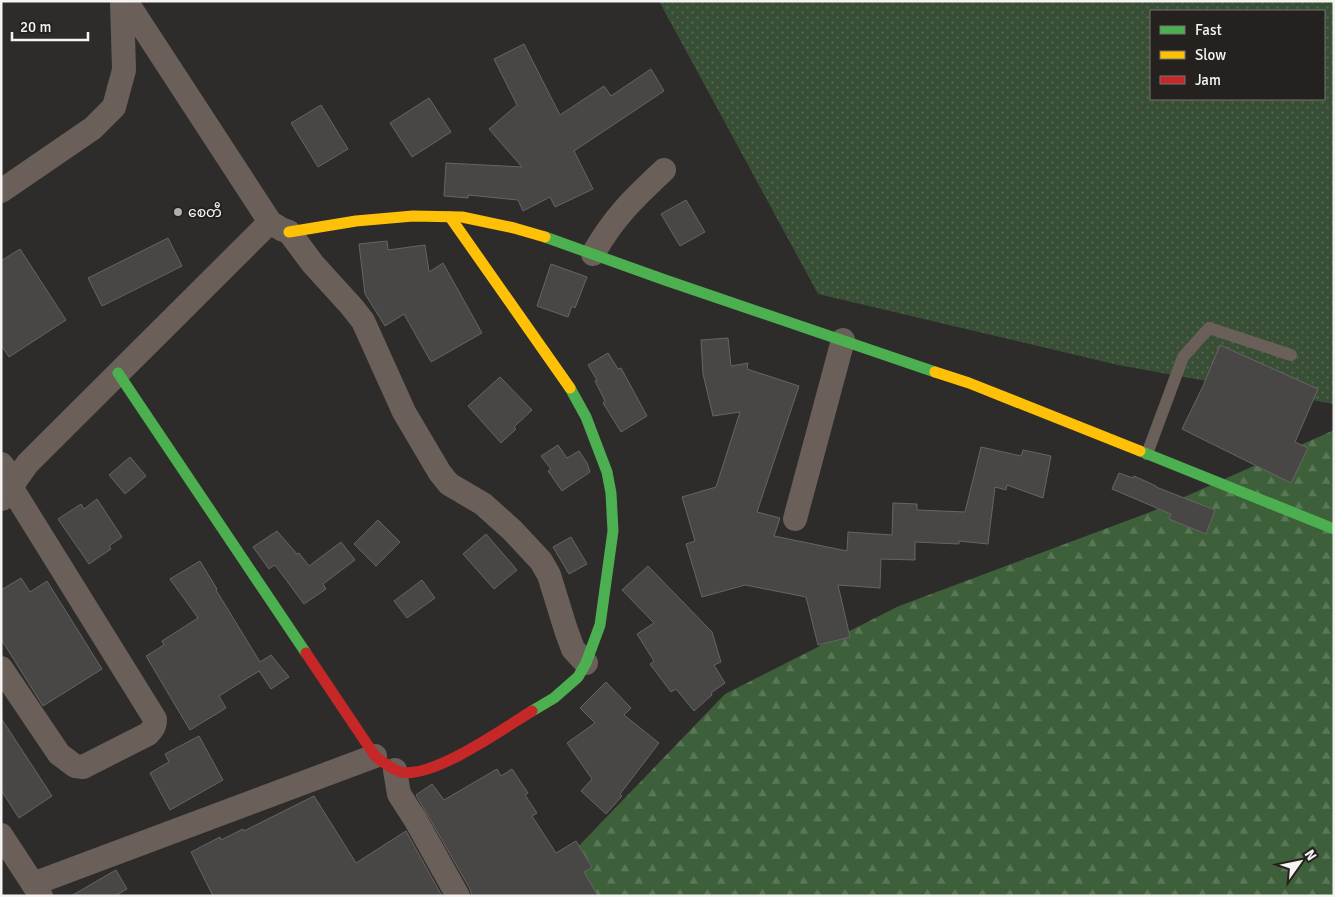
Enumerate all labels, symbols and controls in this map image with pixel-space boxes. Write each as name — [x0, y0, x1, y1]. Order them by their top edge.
scale bar — [12, 10, 89, 42]
legend — [1150, 10, 1325, 100]
text: 20 m — [20, 18, 51, 36]
text: Fast — [1195, 21, 1222, 39]
text: Slow — [1195, 46, 1226, 64]
text: Jam — [1195, 71, 1221, 89]
place label: စေတီ — [188, 202, 222, 221]
marker: စေတီ — [172, 206, 184, 218]
north arrow — [1275, 837, 1325, 887]
text: N — [1301, 846, 1320, 864]

